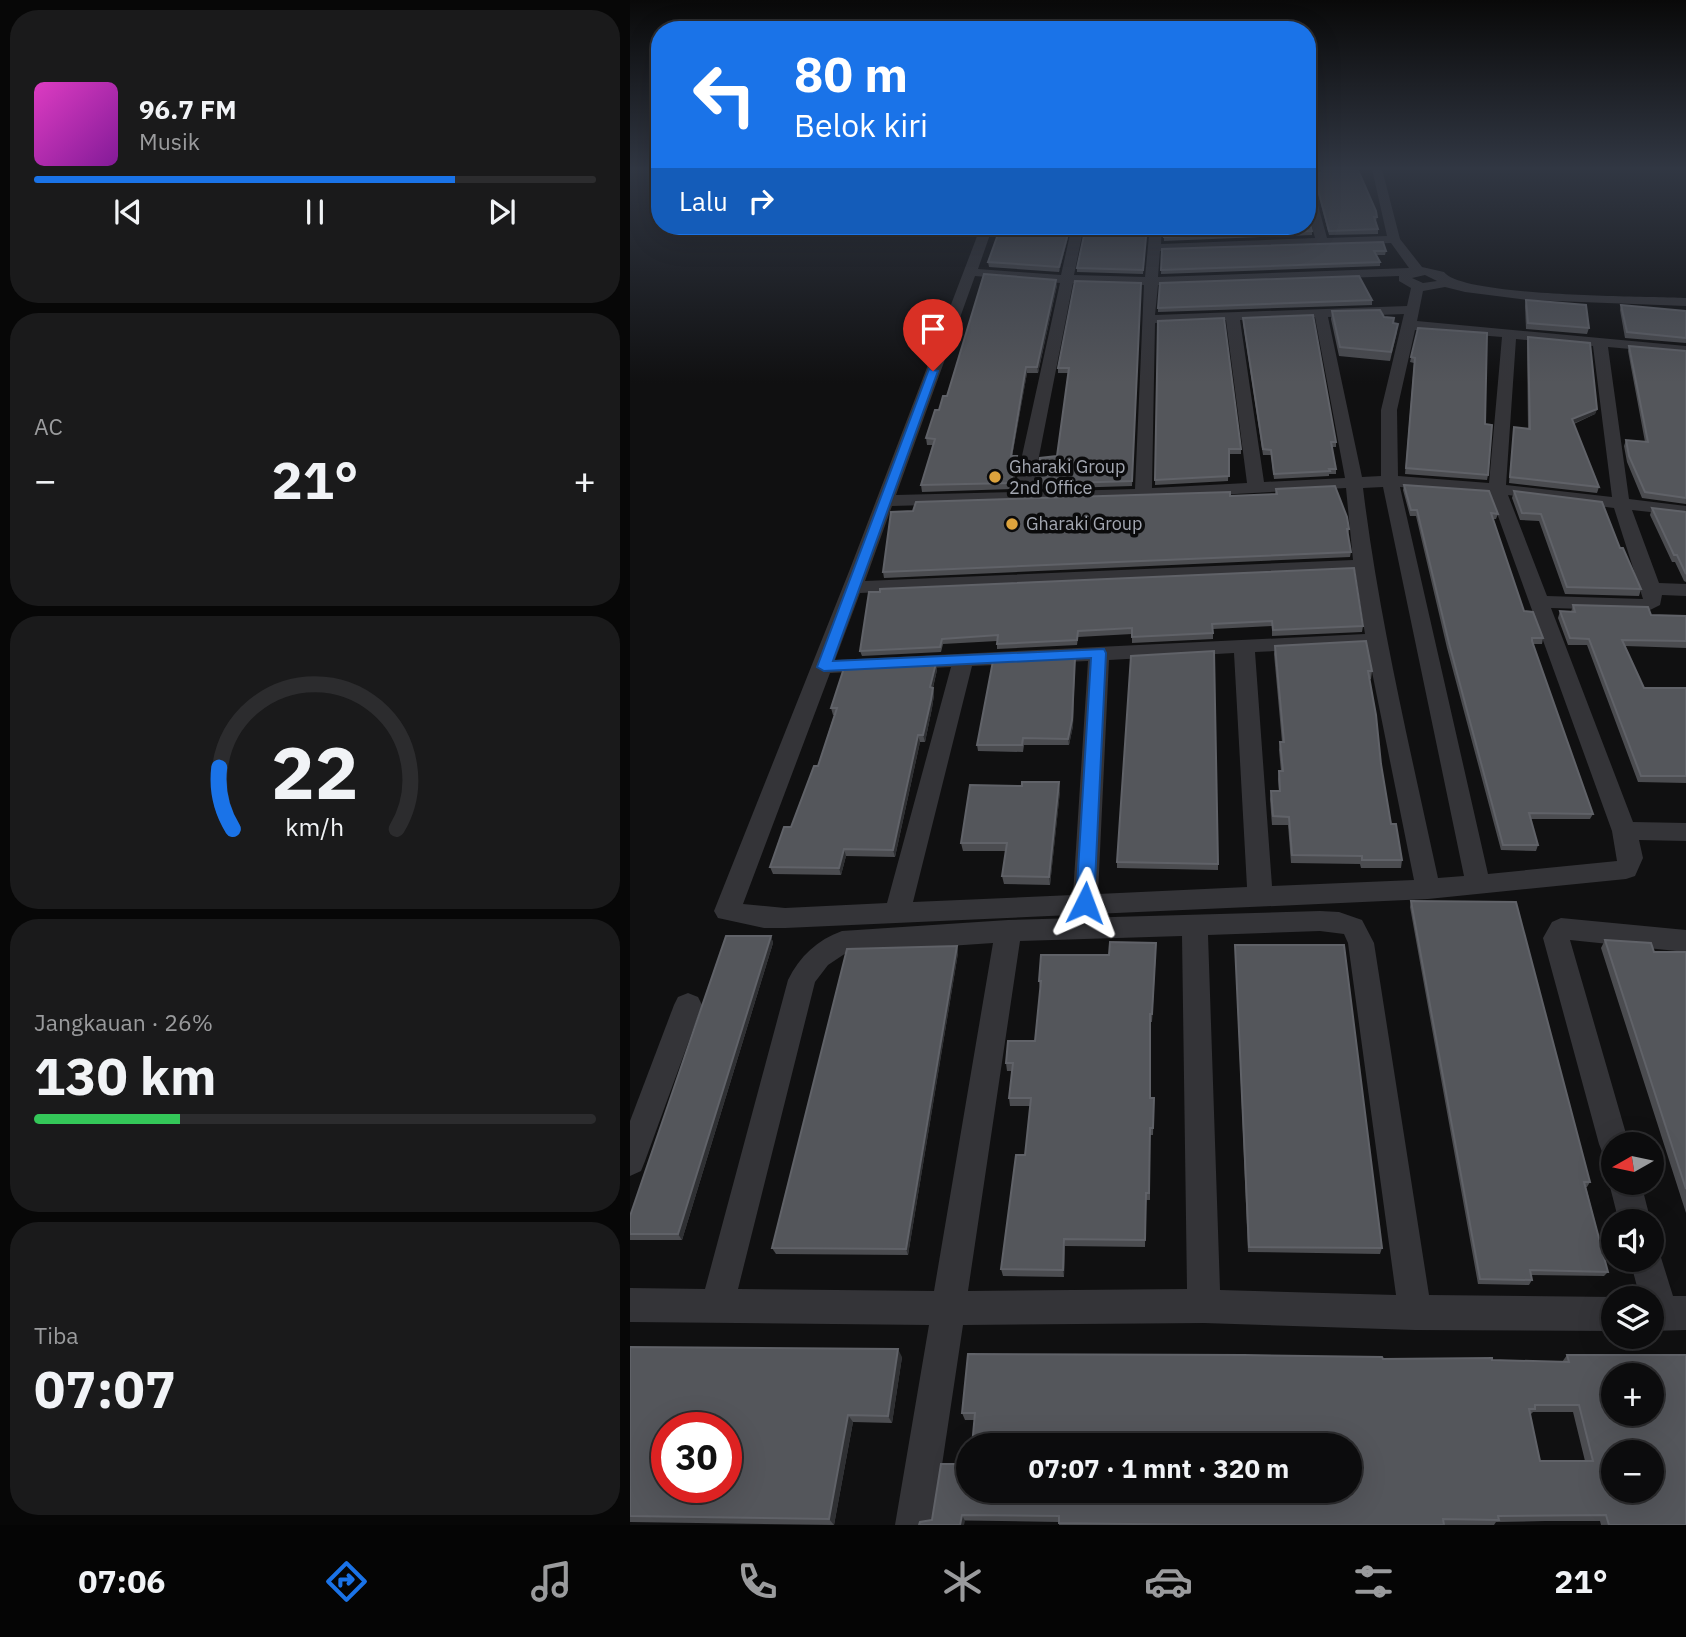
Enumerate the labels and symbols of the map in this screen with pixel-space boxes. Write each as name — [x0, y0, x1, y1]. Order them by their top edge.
pin — [903, 299, 963, 371]
place label: Gharaki Group 2nd Office — [1009, 455, 1126, 499]
marker: Gharaki Group 2nd Office — [987, 469, 1003, 485]
place label: Gharaki Group — [1026, 512, 1143, 535]
marker: Gharaki Group — [1004, 516, 1020, 532]
position arrow — [1048, 866, 1122, 940]
north arrow — [1601, 1132, 1664, 1195]
speed limit sign: 30 — [651, 1412, 742, 1503]

